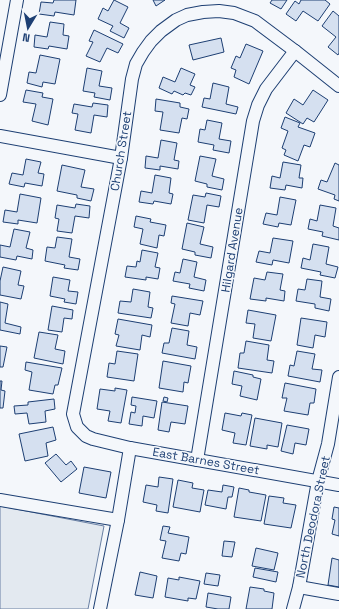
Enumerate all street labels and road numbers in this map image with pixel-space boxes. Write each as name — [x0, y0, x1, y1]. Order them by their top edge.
street label: Church Street — [107, 110, 135, 192]
street label: Hilgard Avenue — [217, 206, 247, 294]
street label: East Barnes Street — [151, 444, 261, 478]
street label: North Deodora Street — [292, 454, 334, 580]

